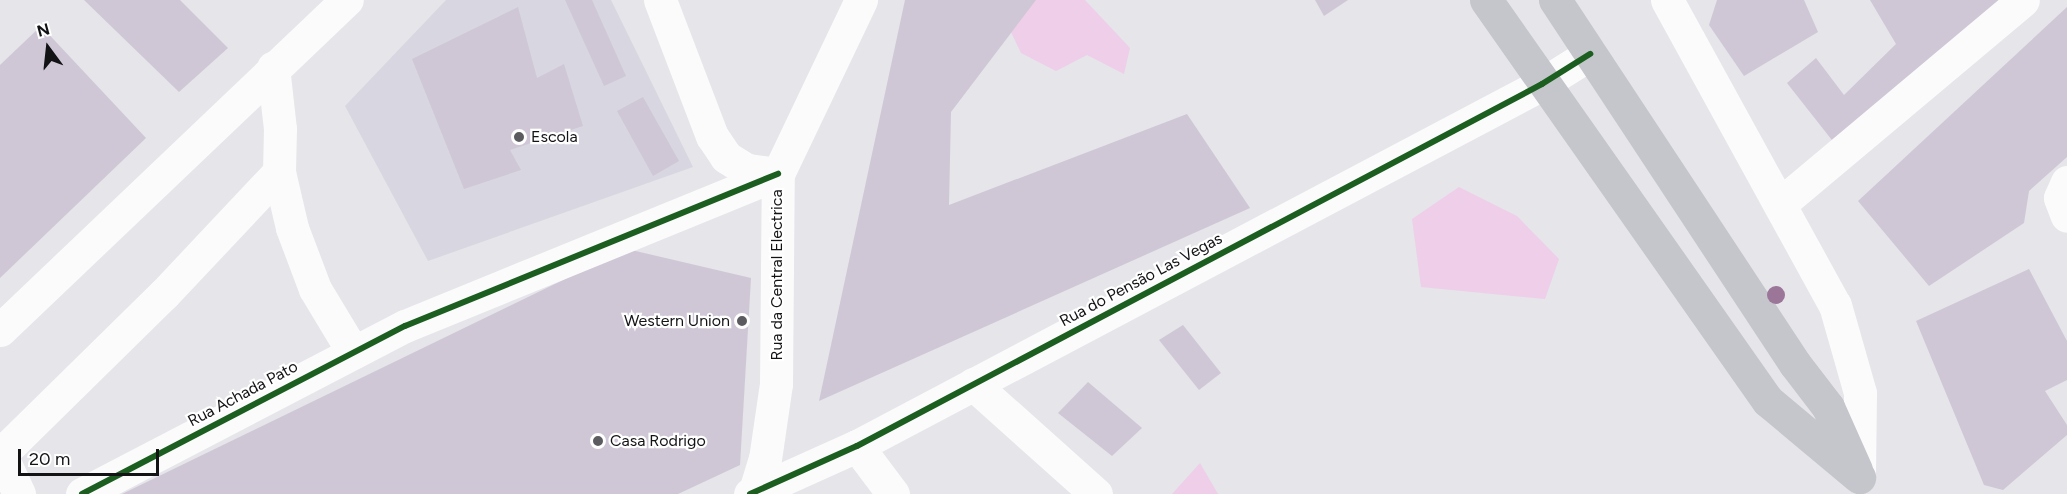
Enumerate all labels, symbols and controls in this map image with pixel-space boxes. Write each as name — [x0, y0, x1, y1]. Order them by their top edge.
north arrow — [18, 18, 78, 78]
text: N — [35, 19, 52, 41]
place label: Escola — [531, 127, 578, 147]
marker: Escola — [512, 130, 526, 144]
street label: Rua da Central Electrica — [767, 189, 787, 361]
street label: Rua do Pensão Las Vegas — [1056, 229, 1226, 331]
place label: Western Union — [624, 311, 730, 331]
marker: Western Union — [735, 314, 749, 328]
street label: Rua Achada Pato — [185, 357, 301, 431]
place label: Casa Rodrigo — [610, 431, 706, 451]
marker: Casa Rodrigo — [591, 434, 605, 448]
scale bar — [21, 437, 162, 475]
text: 20 m — [29, 448, 70, 470]

